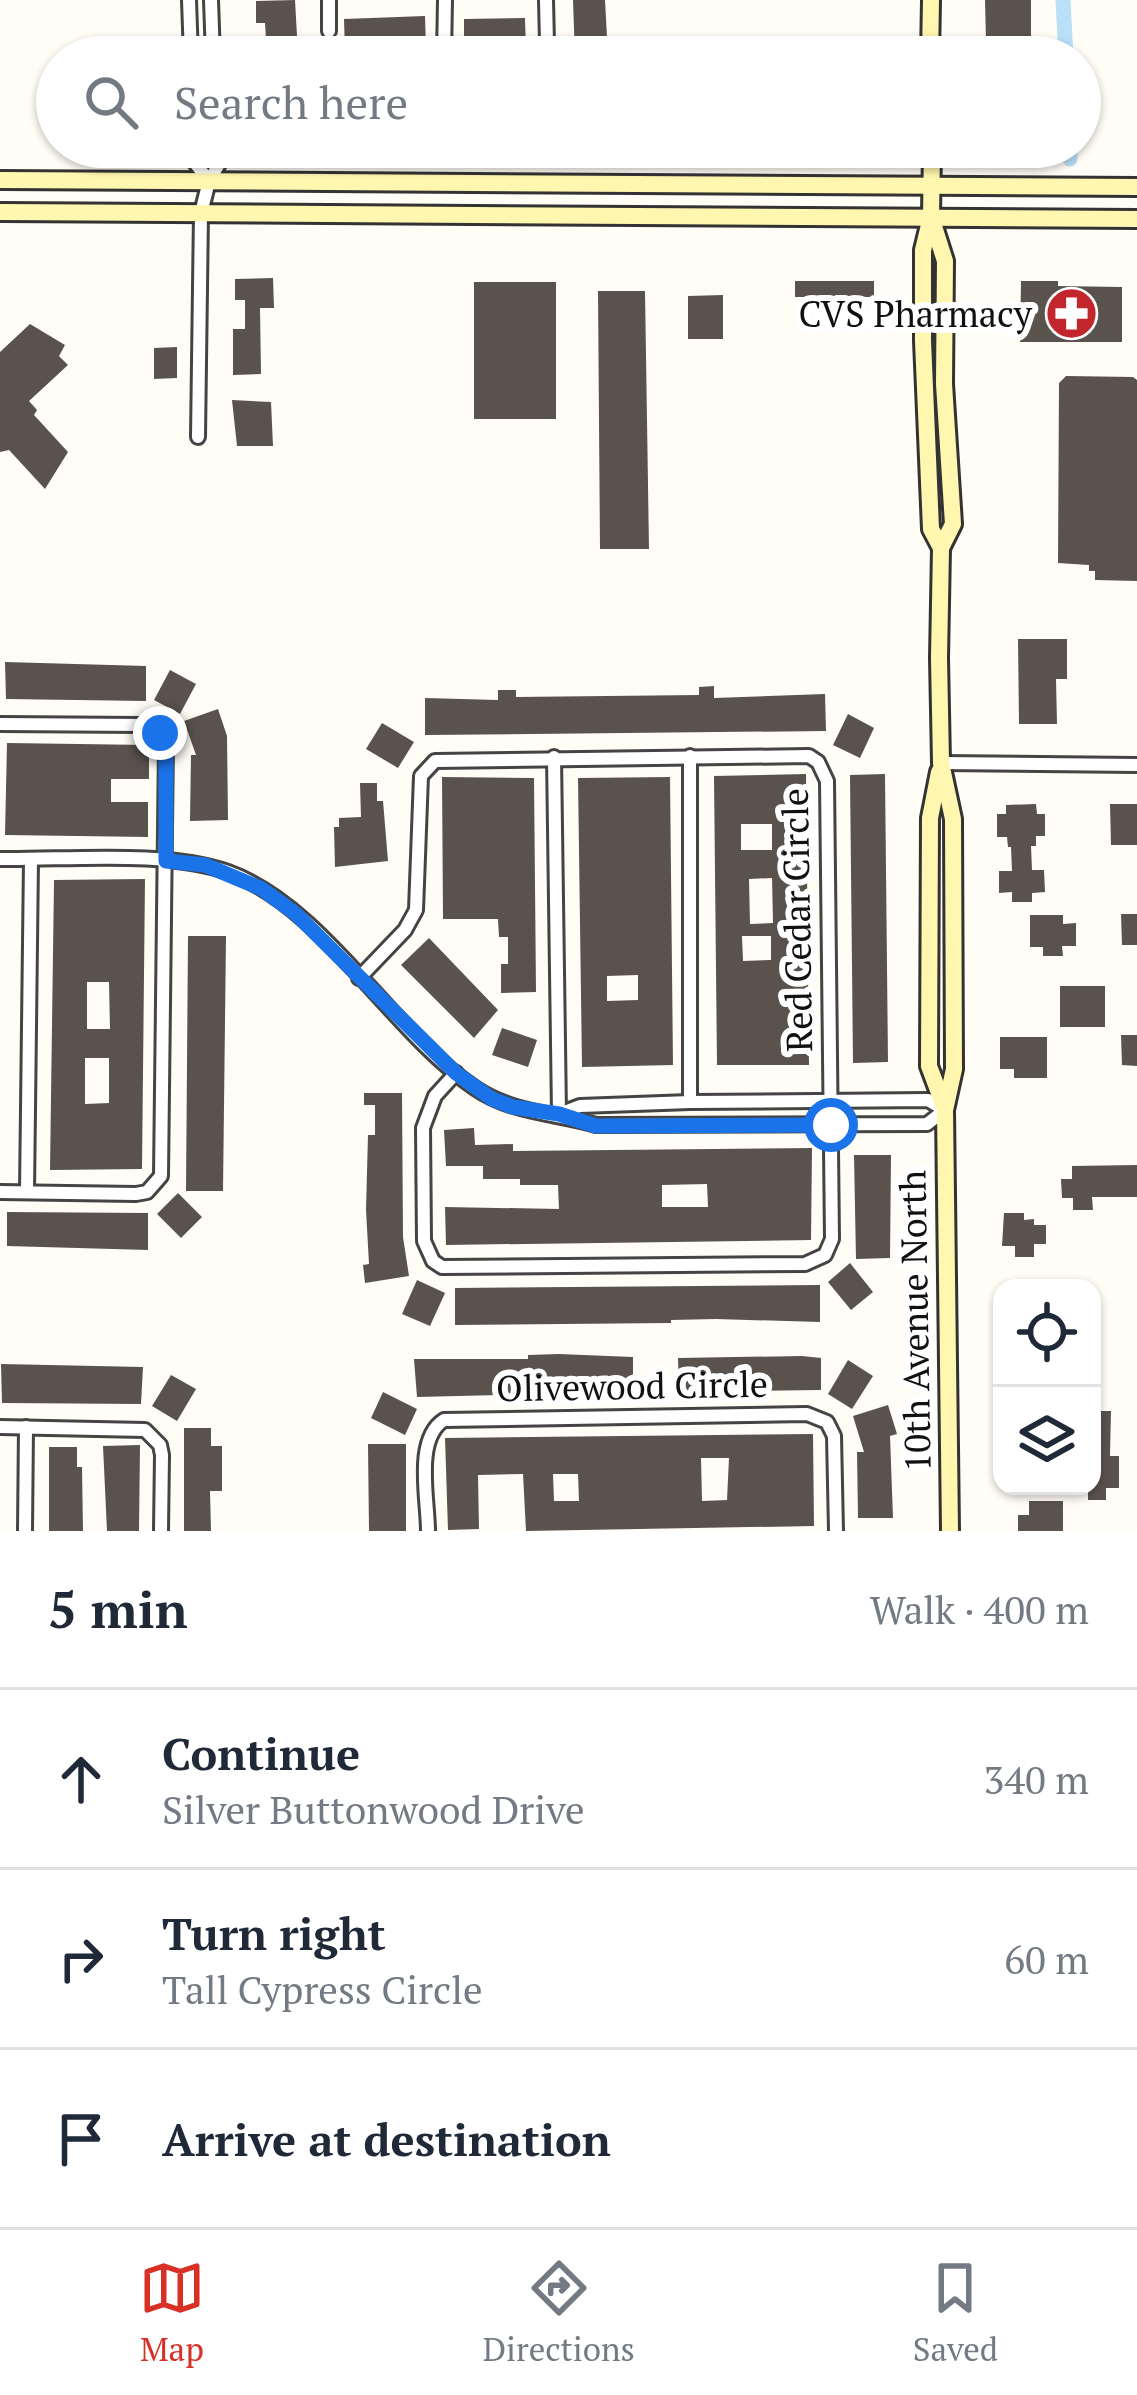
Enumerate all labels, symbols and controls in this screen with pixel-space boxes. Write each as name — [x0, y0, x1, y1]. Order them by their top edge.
search box — [36, 36, 1101, 168]
icon: search — [78, 69, 144, 135]
text: Search here — [174, 72, 408, 132]
pharmacy icon: CVS Pharmacy — [1043, 286, 1099, 342]
place label: CVS Pharmacy — [798, 290, 1033, 337]
route end — [133, 706, 187, 760]
street label: Red Cedar Circle — [771, 788, 822, 1052]
route start — [804, 1098, 858, 1152]
street label: 10th Avenue North — [888, 1170, 941, 1472]
map controls — [993, 1279, 1101, 1495]
button: locate — [993, 1279, 1101, 1387]
street label: Olivewood Circle — [496, 1360, 768, 1411]
button: layers — [993, 1387, 1101, 1495]
text: 5 min — [48, 1575, 188, 1643]
text: Walk · 400 m — [870, 1583, 1089, 1635]
text: Continue — [162, 1723, 360, 1783]
icon: ahead — [48, 1746, 114, 1812]
text: 340 m — [984, 1753, 1089, 1805]
text: Silver Buttonwood Drive — [162, 1783, 585, 1835]
text: Turn right — [162, 1903, 386, 1963]
icon: right — [48, 1926, 114, 1992]
text: 60 m — [1004, 1933, 1089, 1985]
text: Tall Cypress Circle — [162, 1963, 483, 2015]
icon: arrive — [48, 2106, 114, 2172]
text: Arrive at destination — [162, 2109, 611, 2169]
tab: Map — [139, 2255, 205, 2370]
tab: Directions — [483, 2255, 635, 2370]
tab: Saved — [913, 2255, 998, 2370]

